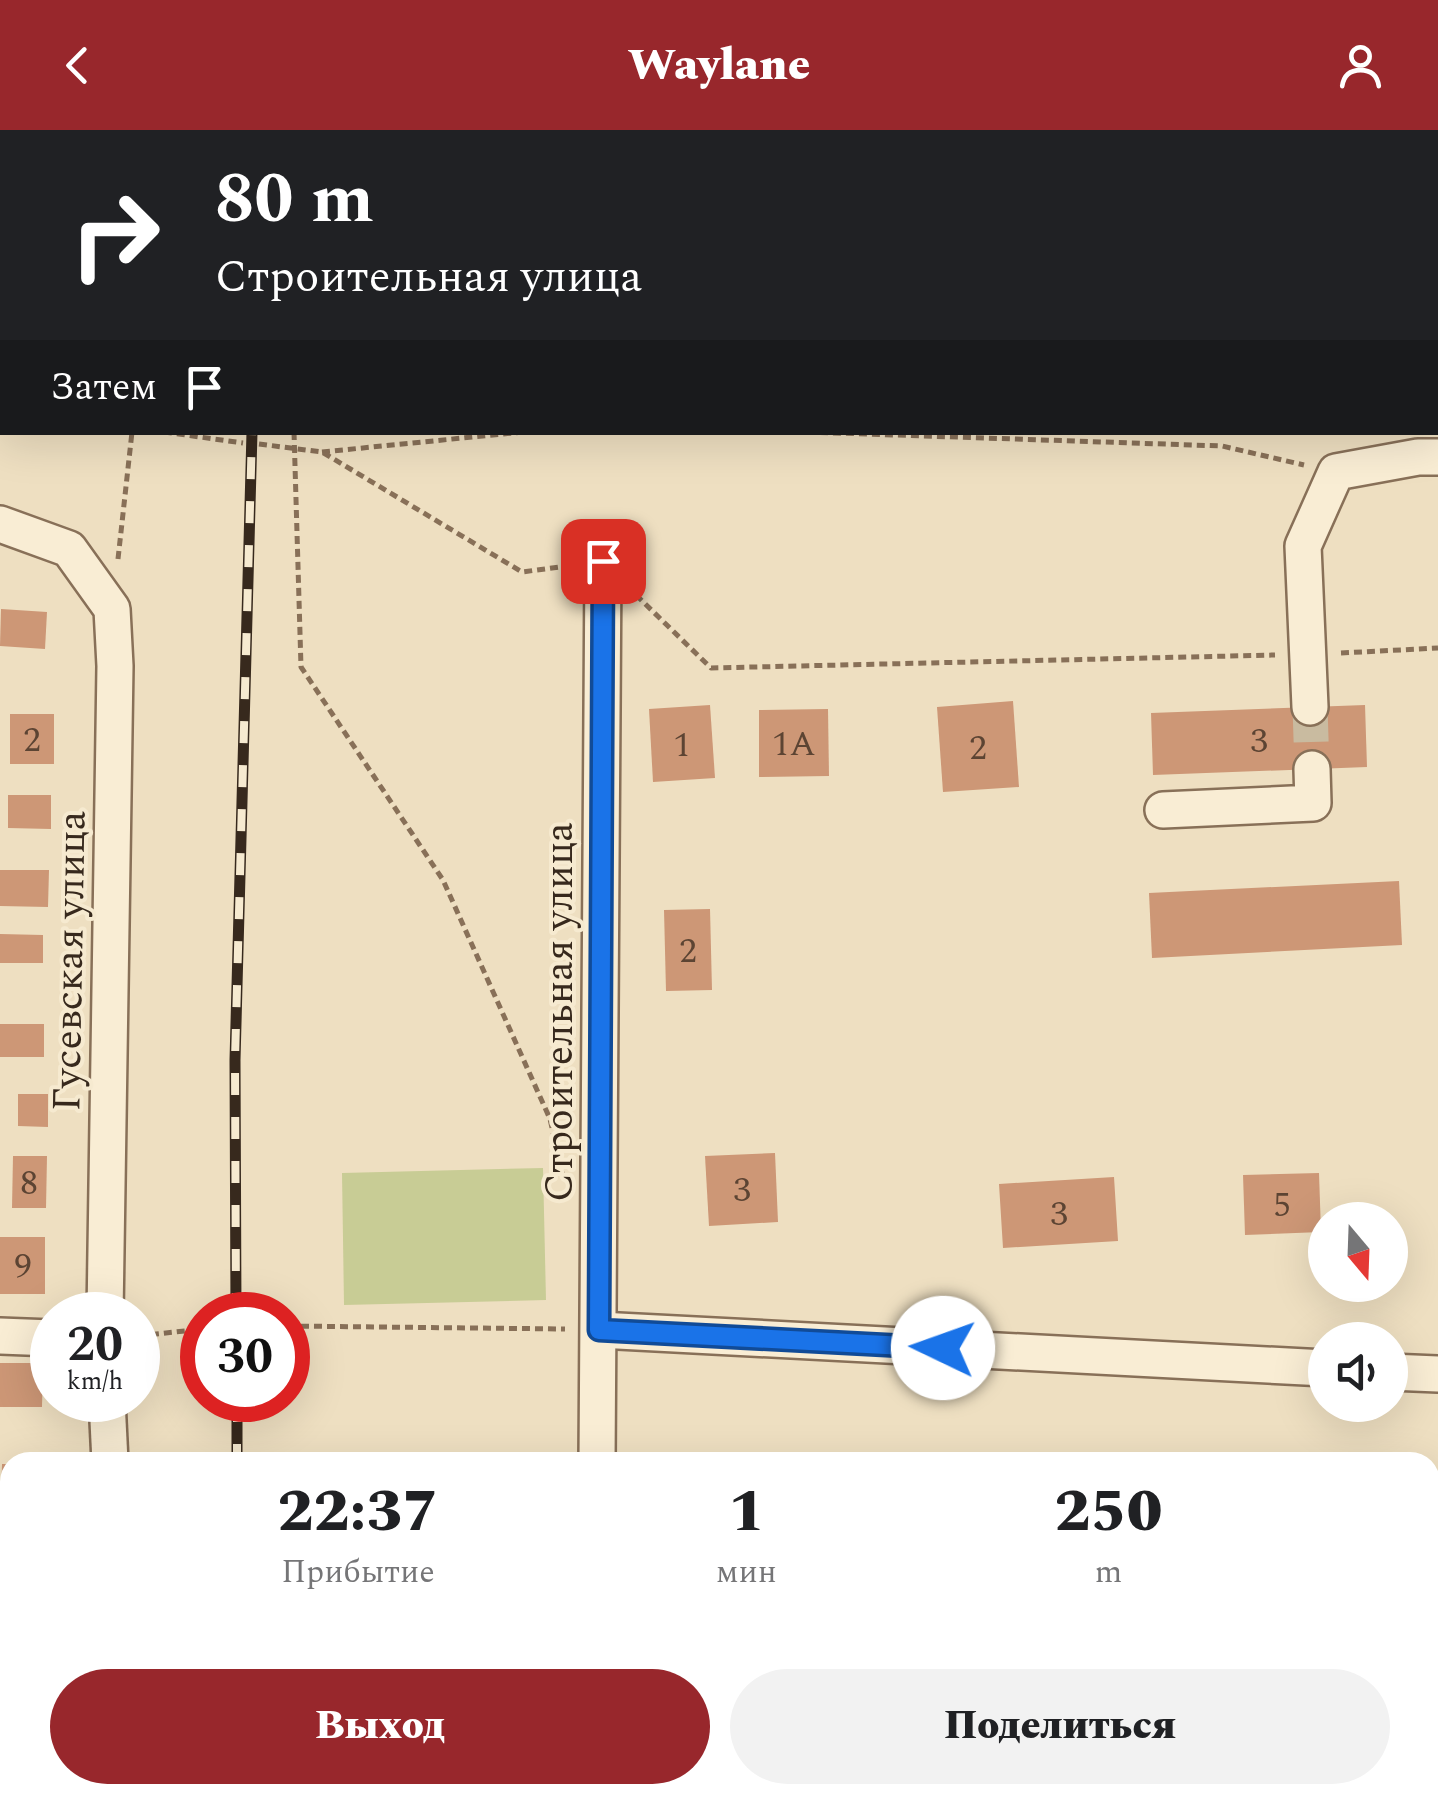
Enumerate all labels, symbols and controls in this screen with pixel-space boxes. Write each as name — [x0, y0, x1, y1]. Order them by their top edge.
text: Waylane — [628, 31, 810, 100]
icon: back — [50, 38, 105, 93]
icon: person — [1333, 38, 1388, 93]
text: 80 m — [215, 147, 374, 253]
icon: right — [50, 170, 180, 300]
text: Строительная улица — [215, 243, 642, 312]
text: Затем — [50, 359, 157, 417]
icon: arrive — [177, 360, 232, 415]
pin — [561, 519, 646, 604]
icon: arrive — [576, 534, 631, 589]
house number: 2 — [23, 714, 41, 767]
house number: 3 — [1250, 715, 1268, 768]
house number: 1А — [772, 718, 816, 771]
house number: 1 — [673, 719, 691, 772]
house number: 2 — [969, 722, 987, 775]
street label: Гусевская улица — [37, 810, 104, 1112]
street label: Строительная улица — [530, 822, 591, 1202]
house number: 2 — [679, 925, 697, 978]
house number: 8 — [20, 1157, 38, 1210]
house number: 3 — [733, 1164, 751, 1217]
house number: 5 — [1273, 1179, 1291, 1232]
house number: 3 — [1050, 1188, 1068, 1241]
north arrow — [1308, 1202, 1408, 1302]
map controls — [1308, 1202, 1408, 1422]
house number: 9 — [14, 1240, 32, 1293]
speed limit sign: 30 — [180, 1292, 310, 1422]
position arrow — [891, 1296, 995, 1400]
text: 20 — [67, 1307, 123, 1383]
button: sound — [1308, 1322, 1408, 1422]
text: km/h — [67, 1363, 123, 1401]
text: 22:37 — [278, 1466, 438, 1558]
text: 1 — [728, 1466, 764, 1558]
text: 250 — [1054, 1466, 1162, 1558]
text: Прибытие — [281, 1548, 435, 1597]
text: мин — [716, 1548, 777, 1597]
text: m — [1095, 1548, 1122, 1597]
button: Выход — [50, 1669, 710, 1784]
button: Поделиться — [730, 1669, 1390, 1784]

